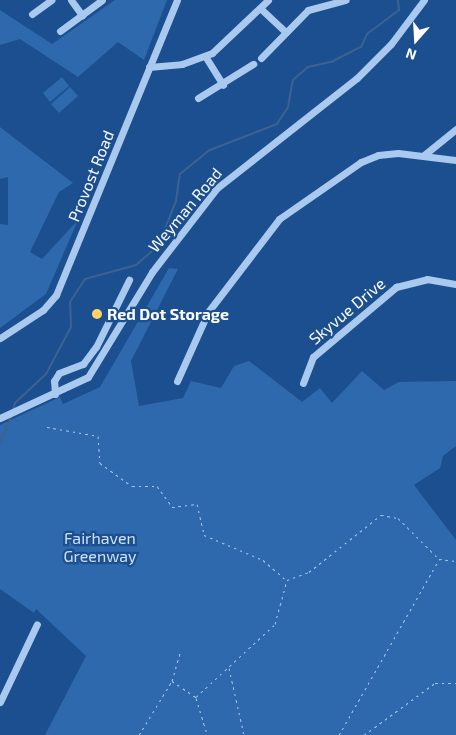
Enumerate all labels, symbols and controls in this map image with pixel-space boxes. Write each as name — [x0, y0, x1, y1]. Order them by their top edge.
north arrow — [391, 15, 441, 65]
text: N — [403, 45, 419, 64]
street label: Provost Road — [64, 128, 118, 224]
street label: Weyman Road — [144, 164, 226, 256]
street label: Skyvue Drive — [305, 274, 389, 348]
place label: Red Dot Storage — [107, 304, 229, 324]
marker: Red Dot Storage — [91, 308, 103, 320]
park label: Fairhaven Greenway — [63, 528, 137, 566]

